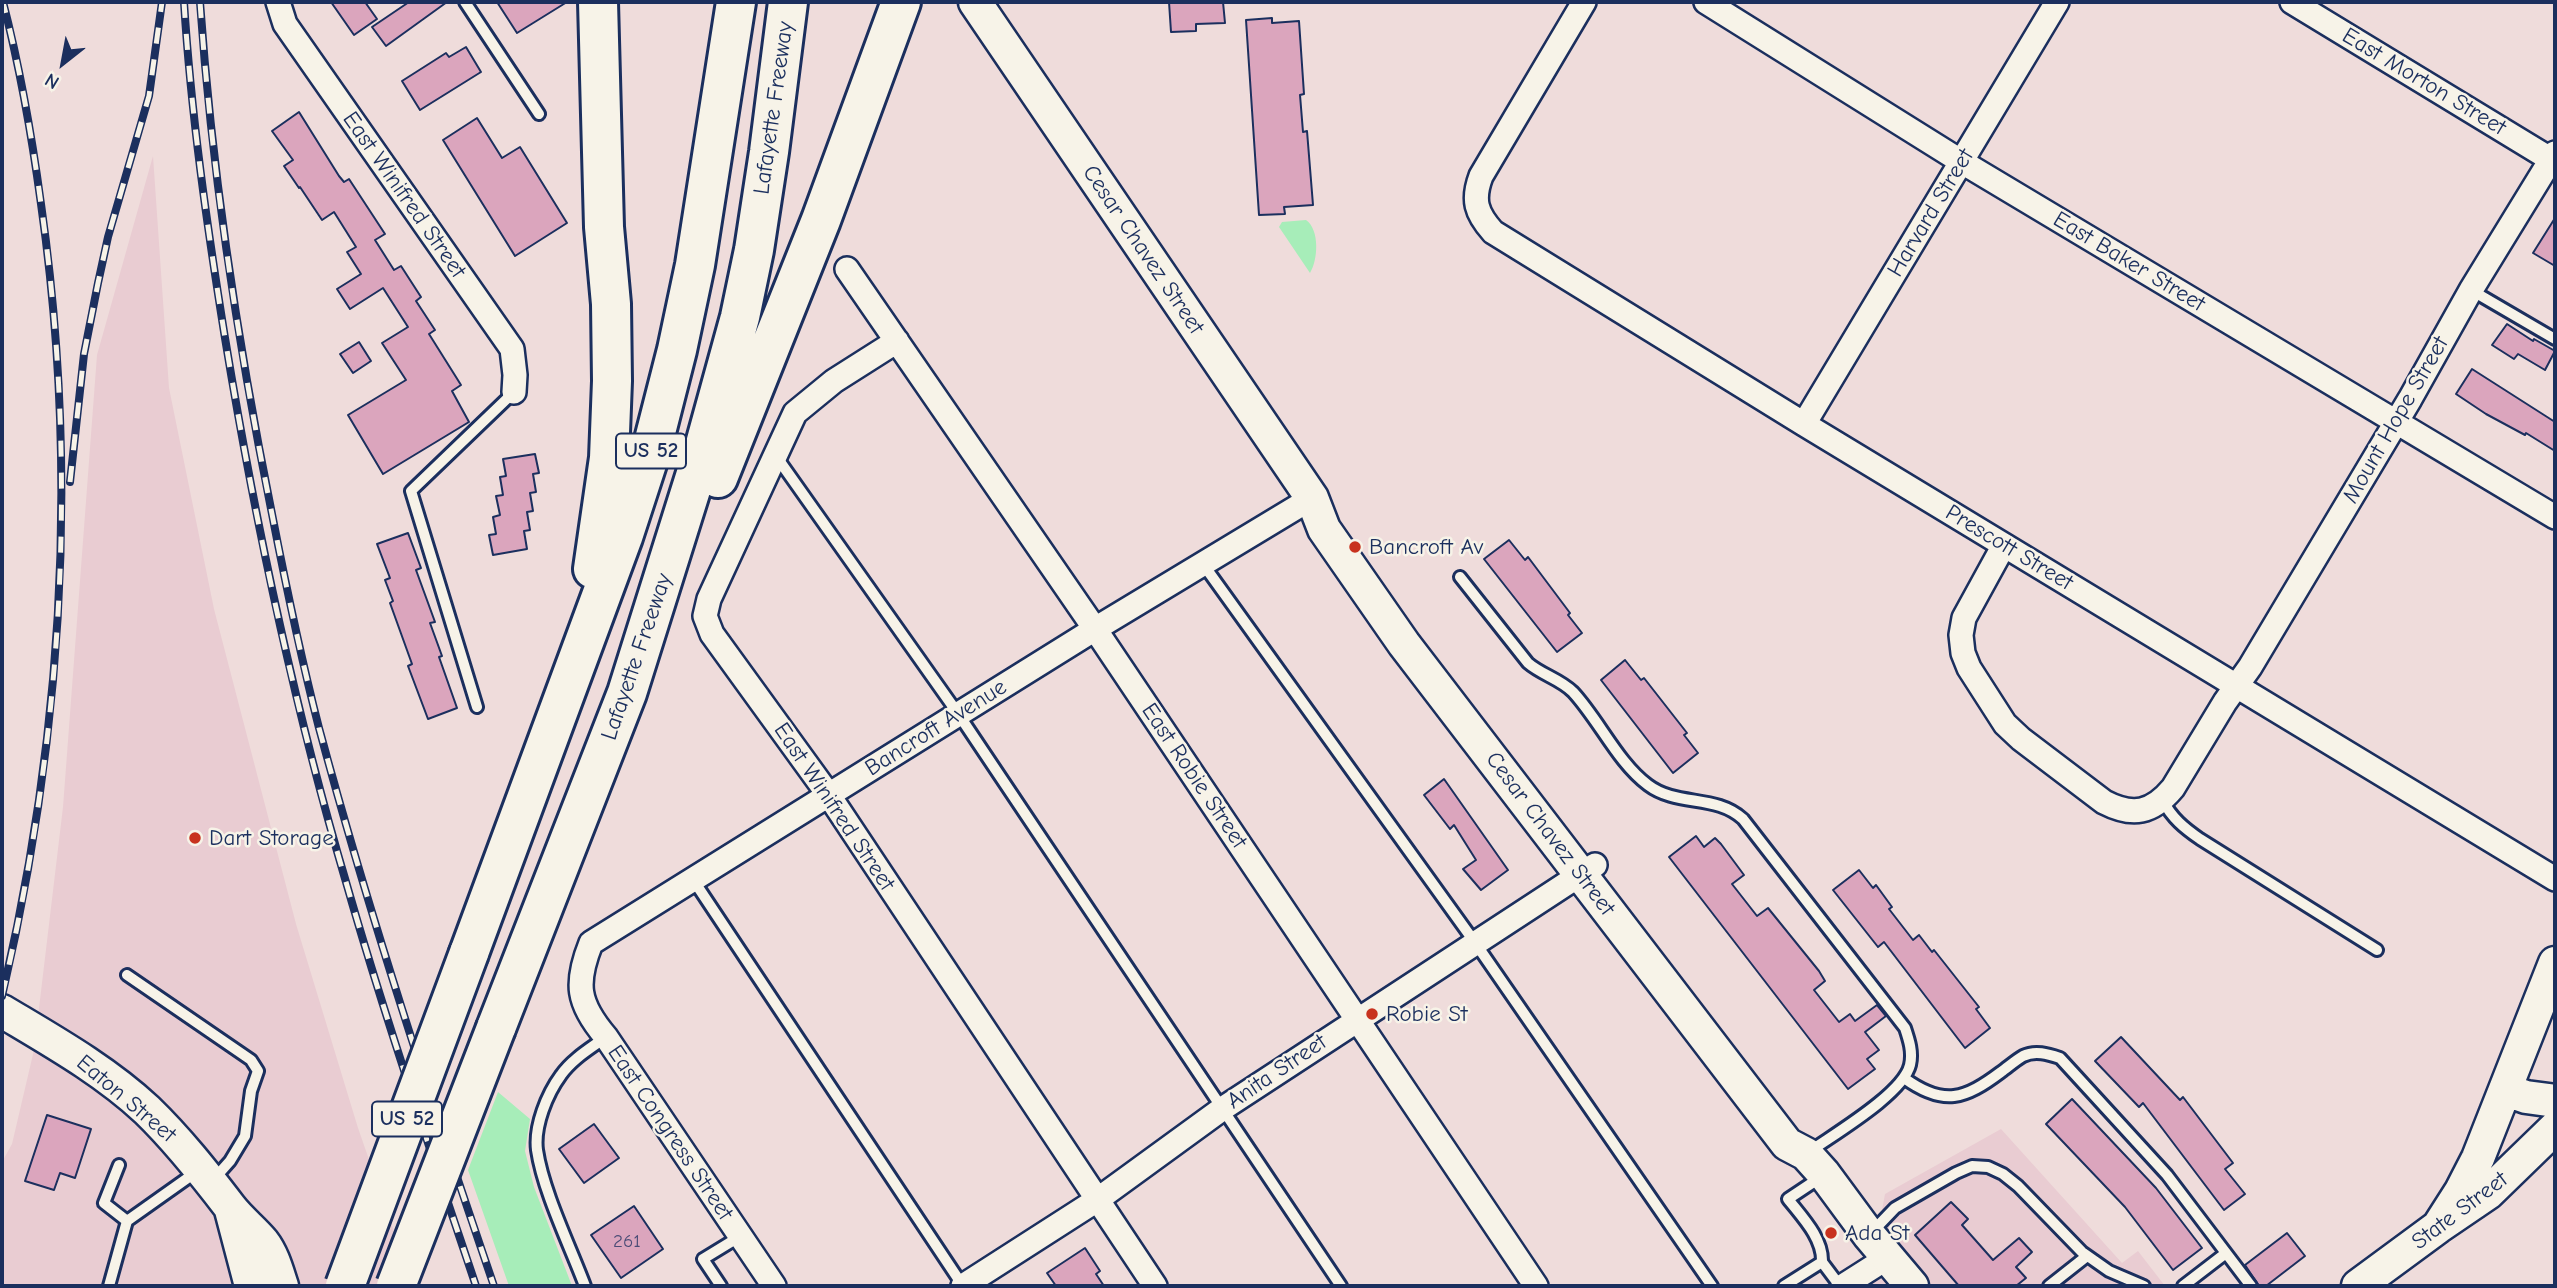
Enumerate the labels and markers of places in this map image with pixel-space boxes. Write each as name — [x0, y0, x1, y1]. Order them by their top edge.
place label: Bancroft Av — [1369, 533, 1483, 561]
marker: Bancroft Av — [1347, 539, 1363, 555]
place label: Dart Storage — [209, 824, 334, 852]
marker: Dart Storage — [187, 830, 203, 846]
place label: Robie St — [1386, 1000, 1468, 1028]
marker: Robie St — [1364, 1006, 1380, 1022]
place label: Ada St — [1845, 1219, 1909, 1247]
marker: Ada St — [1823, 1225, 1839, 1241]

